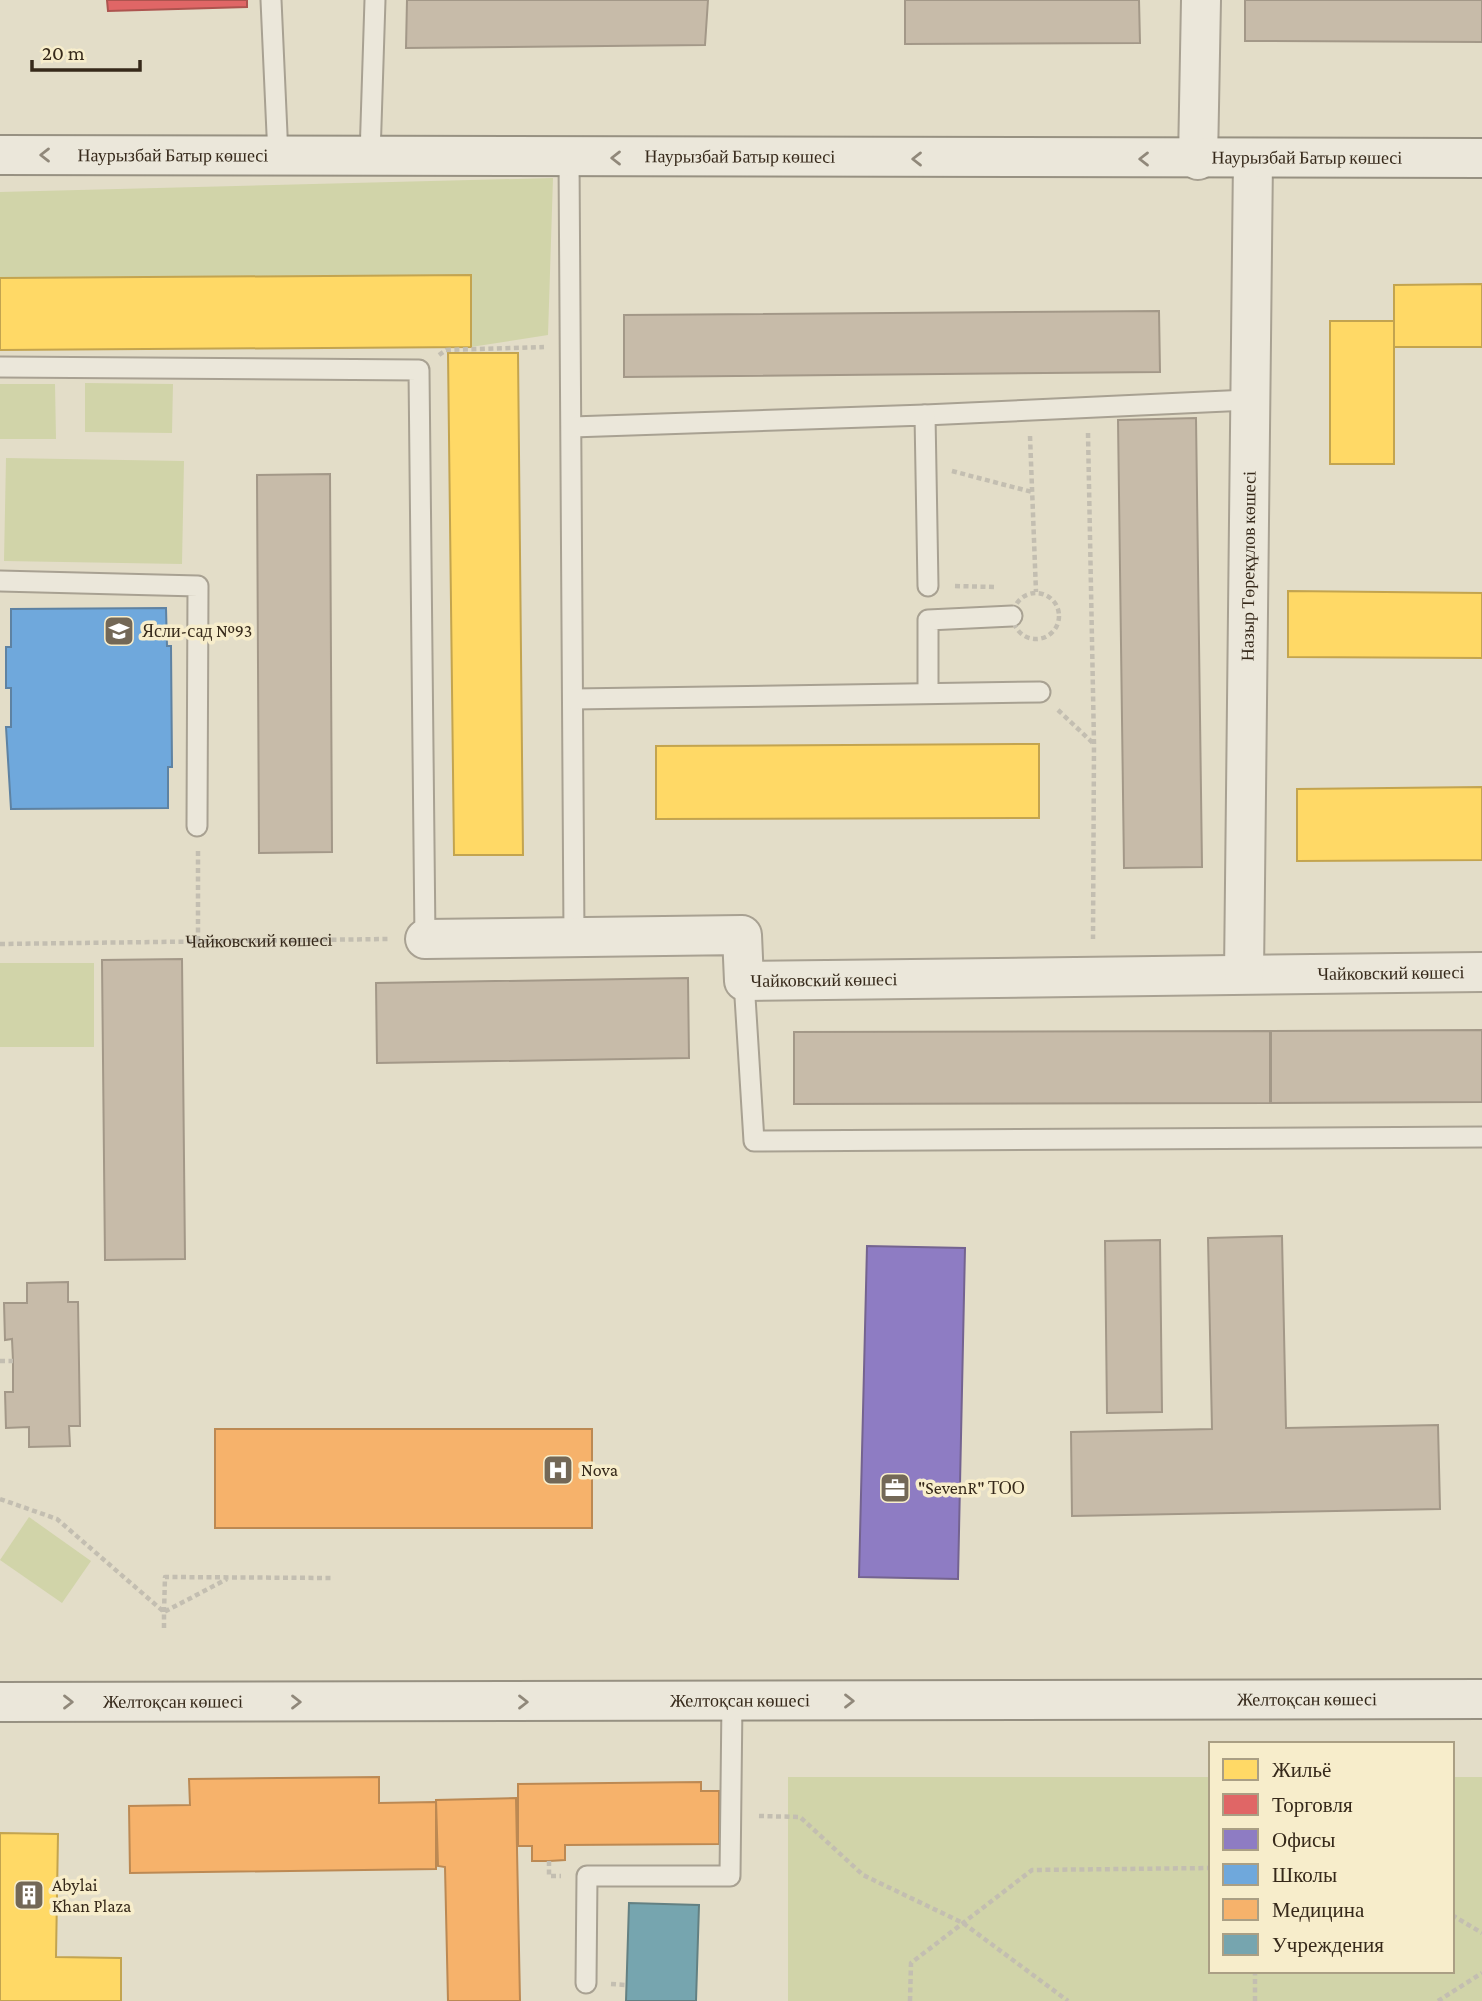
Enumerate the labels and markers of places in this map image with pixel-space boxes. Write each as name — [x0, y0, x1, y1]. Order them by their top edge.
school or university icon: Ясли-сад №93 — [102, 614, 136, 648]
place label: Ясли-сад №93 — [142, 621, 252, 641]
hospital icon: Nova — [541, 1453, 575, 1487]
place label: Nova — [581, 1460, 618, 1480]
office icon: "SevenR" ТОО — [878, 1471, 912, 1505]
place label: "SevenR" ТОО — [918, 1478, 1025, 1498]
place label: Abylai Khan Plaza — [52, 1875, 131, 1916]
building icon: Abylai Khan Plaza — [12, 1878, 46, 1912]

